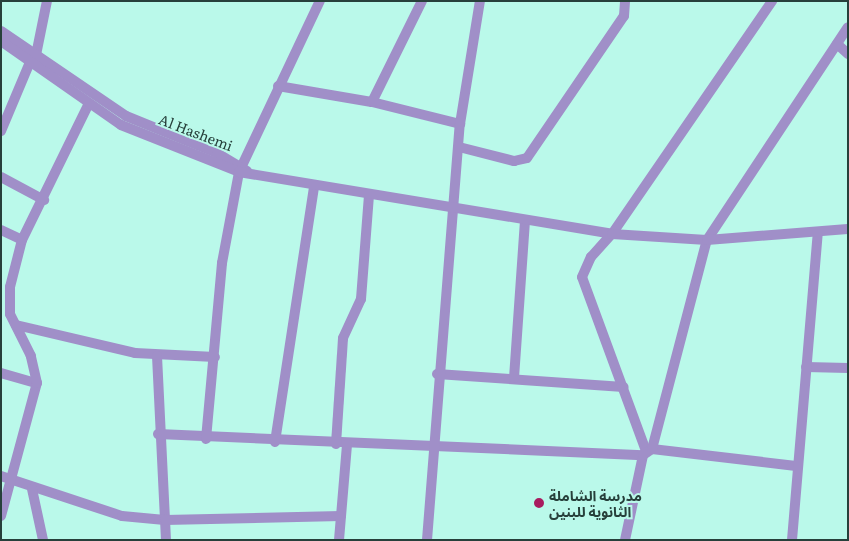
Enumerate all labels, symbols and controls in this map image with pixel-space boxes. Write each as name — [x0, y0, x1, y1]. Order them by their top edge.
street label: Al Hashemi — [157, 110, 235, 154]
place label: مدرسة الشاملة الثانوية للبنين — [549, 487, 642, 520]
marker: مدرسة الشاملة الثانوية للبنين — [533, 497, 545, 509]

